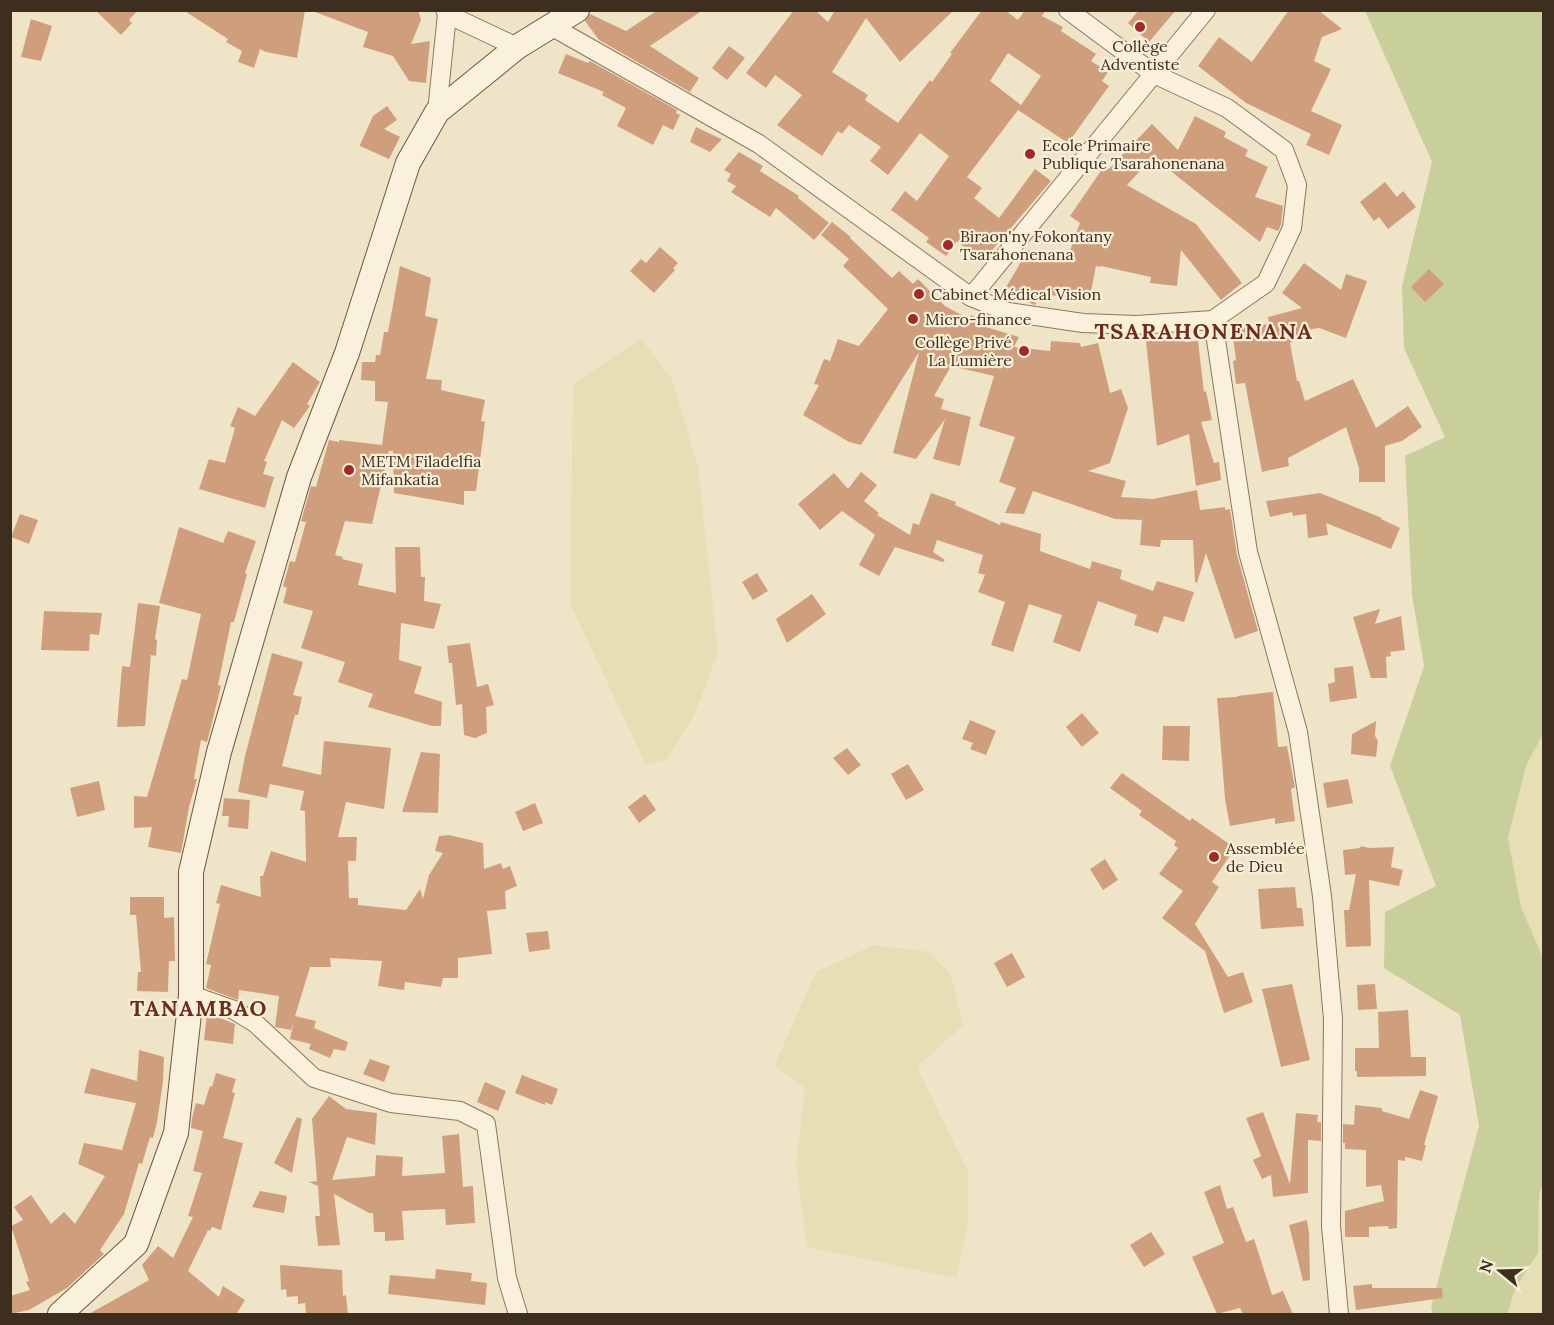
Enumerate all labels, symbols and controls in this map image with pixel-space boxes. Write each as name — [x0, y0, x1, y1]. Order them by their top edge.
marker: Collège Adventiste — [1133, 20, 1147, 34]
place label: Collège Adventiste — [1100, 36, 1180, 74]
place label: Ecole Primaire Publique Tsarahonenana — [1042, 135, 1225, 173]
marker: Ecole Primaire Publique Tsarahonenana — [1023, 147, 1037, 161]
place label: Biraon'ny Fokontany Tsarahonenana — [960, 226, 1112, 264]
marker: Biraon'ny Fokontany Tsarahonenana — [941, 238, 955, 252]
place label: Cabinet Médical Vision — [931, 284, 1101, 304]
marker: Cabinet Médical Vision — [912, 287, 926, 301]
place label: Micro-finance — [925, 309, 1032, 329]
marker: Micro-finance — [906, 312, 920, 326]
district label: TSARAHONENANA — [1095, 317, 1313, 345]
place label: Collège Privé La Lumière — [915, 332, 1012, 370]
marker: Collège Privé La Lumière — [1017, 344, 1031, 358]
place label: METM Filadelfia Mifankatia — [361, 451, 481, 489]
marker: METM Filadelfia Mifankatia — [342, 463, 356, 477]
place label: Assemblée de Dieu — [1225, 838, 1305, 876]
marker: Assemblée de Dieu — [1207, 850, 1221, 864]
district label: TANAMBAO — [130, 994, 268, 1022]
north arrow — [1470, 1241, 1530, 1301]
text: N — [1474, 1257, 1497, 1275]

